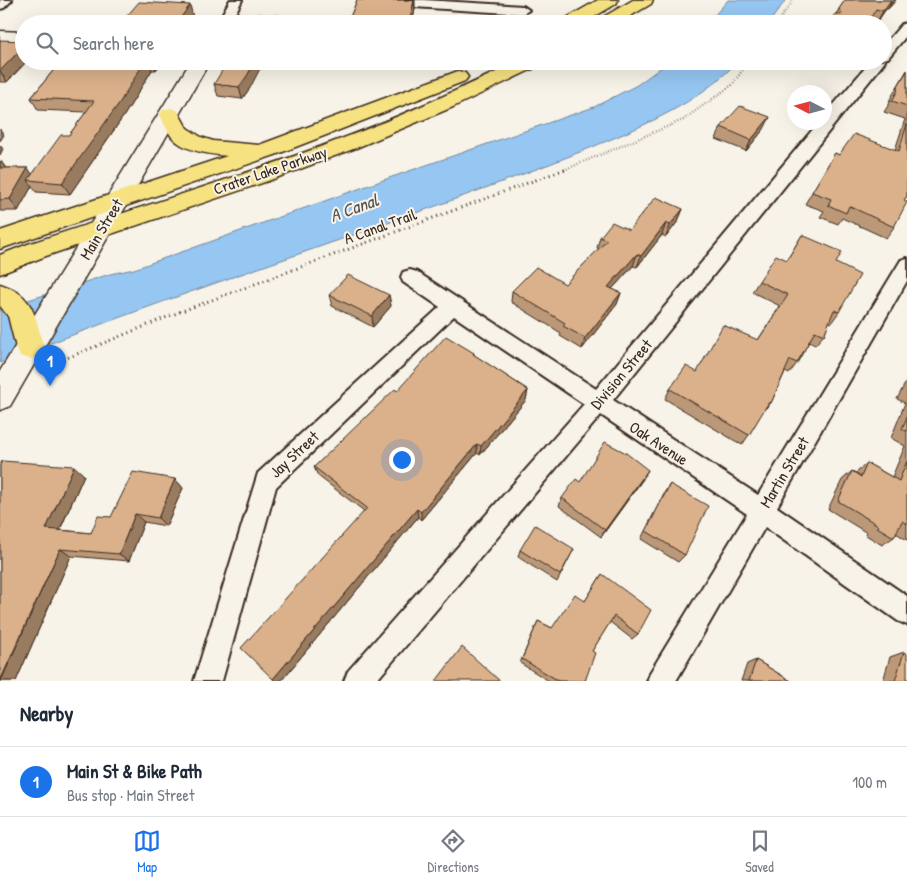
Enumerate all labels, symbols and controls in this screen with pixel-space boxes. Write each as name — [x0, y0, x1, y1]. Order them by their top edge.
search box — [15, 15, 892, 70]
icon: search — [33, 29, 61, 57]
text: Search here — [73, 30, 154, 56]
north arrow — [787, 85, 832, 130]
street label: Crater Lake Parkway — [210, 140, 330, 200]
water label: A Canal — [326, 187, 383, 228]
street label: Main Street — [74, 194, 128, 264]
street label: A Canal Trail — [341, 202, 420, 249]
street label: Division Street — [585, 334, 657, 414]
pin: 1 — [34, 345, 66, 386]
street label: Oak Avenue — [625, 416, 693, 471]
street label: Jay Street — [265, 425, 324, 482]
street label: Martin Street — [754, 432, 814, 512]
your location — [389, 447, 415, 473]
text: Nearby — [20, 699, 73, 728]
text: Main St & Bike Path — [67, 758, 202, 784]
text: 1 — [33, 771, 39, 793]
text: 100 m — [852, 771, 887, 793]
text: Bus stop · Main Street — [67, 784, 194, 806]
tab: Map — [133, 827, 161, 876]
tab: Directions — [427, 827, 479, 876]
tab: Saved — [745, 827, 774, 876]

